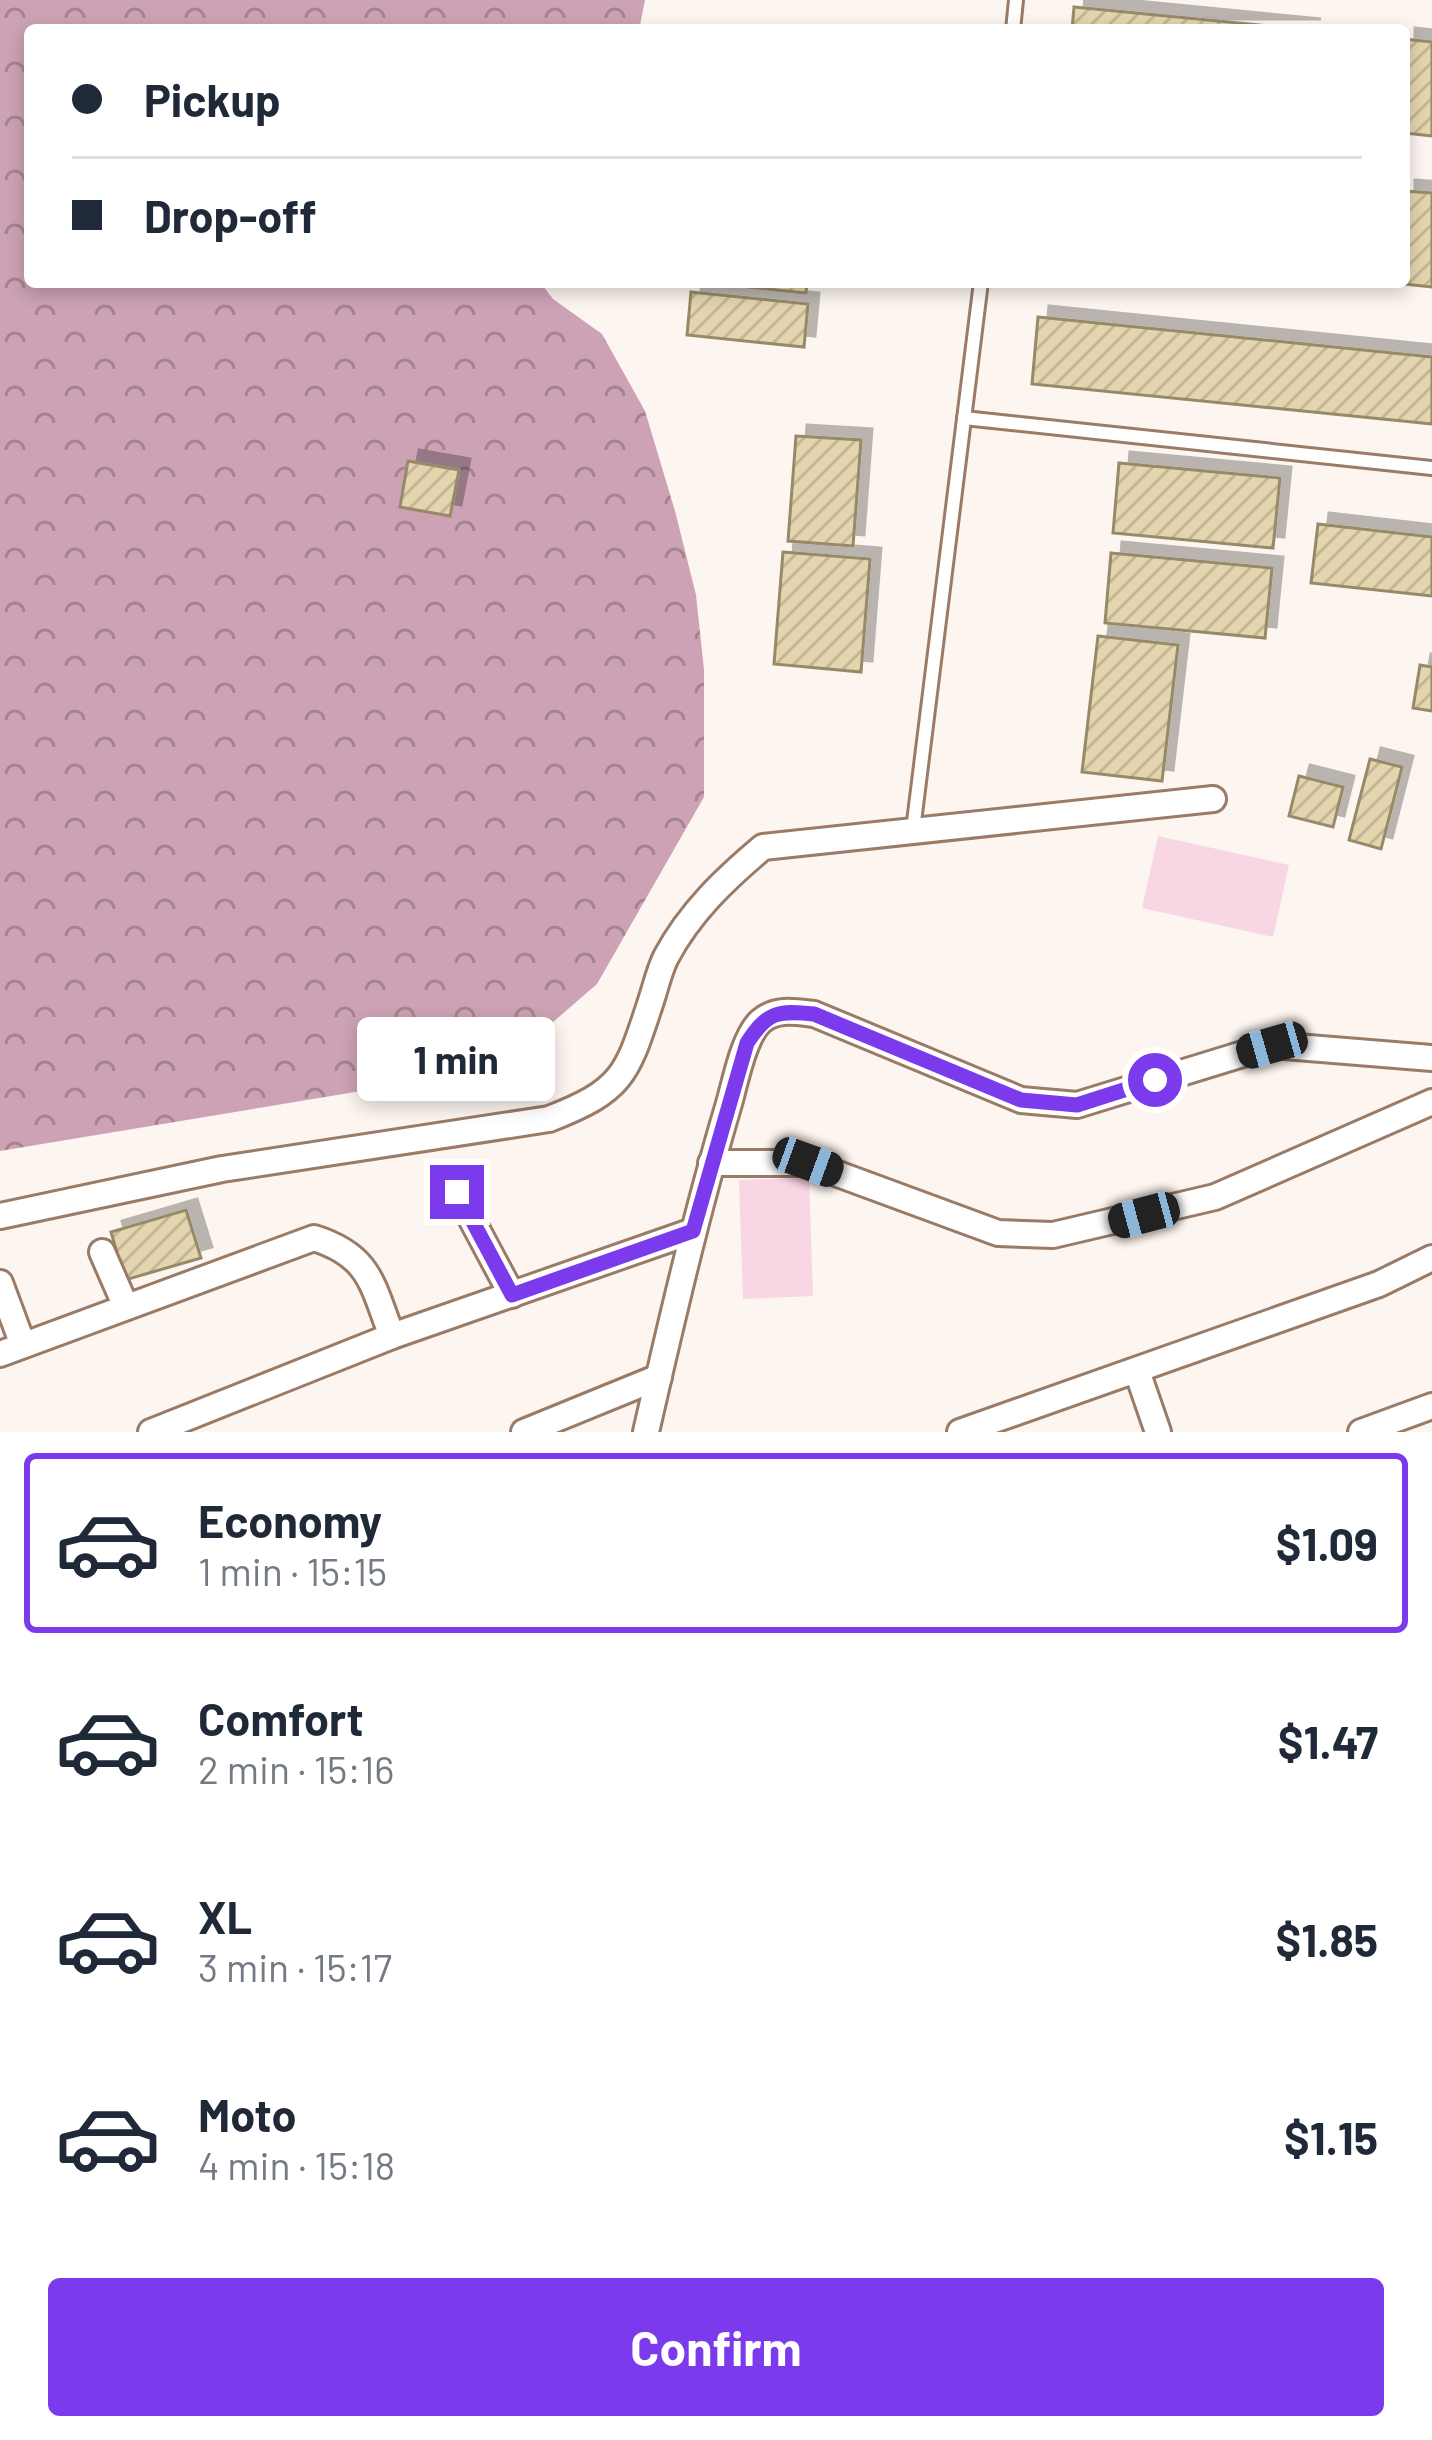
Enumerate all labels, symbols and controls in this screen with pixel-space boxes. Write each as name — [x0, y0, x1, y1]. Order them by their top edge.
text: Pickup — [144, 72, 281, 126]
text: Drop-off — [144, 188, 317, 242]
callout: 1 min — [358, 1018, 556, 1102]
car — [1232, 1018, 1312, 1072]
text: 1 min — [413, 1035, 499, 1082]
route start — [1128, 1053, 1182, 1107]
car — [768, 1133, 848, 1191]
route end — [430, 1165, 484, 1219]
car — [1105, 1188, 1183, 1242]
icon: car — [54, 1489, 162, 1597]
text: Economy — [198, 1493, 382, 1547]
text: $1.09 — [1276, 1516, 1378, 1570]
text: 1 min · 15:15 — [198, 1547, 387, 1594]
icon: car — [54, 1687, 162, 1795]
text: Comfort — [198, 1691, 364, 1745]
text: $1.47 — [1278, 1714, 1378, 1768]
text: 2 min · 15:16 — [198, 1745, 394, 1792]
icon: car — [54, 1885, 162, 1993]
text: XL — [198, 1889, 252, 1943]
text: $1.85 — [1276, 1912, 1378, 1966]
text: 3 min · 15:17 — [198, 1943, 392, 1990]
icon: car — [54, 2083, 162, 2191]
text: Moto — [198, 2087, 296, 2141]
text: $1.15 — [1284, 2110, 1378, 2164]
text: 4 min · 15:18 — [198, 2141, 395, 2188]
button: Confirm — [48, 2278, 1384, 2416]

